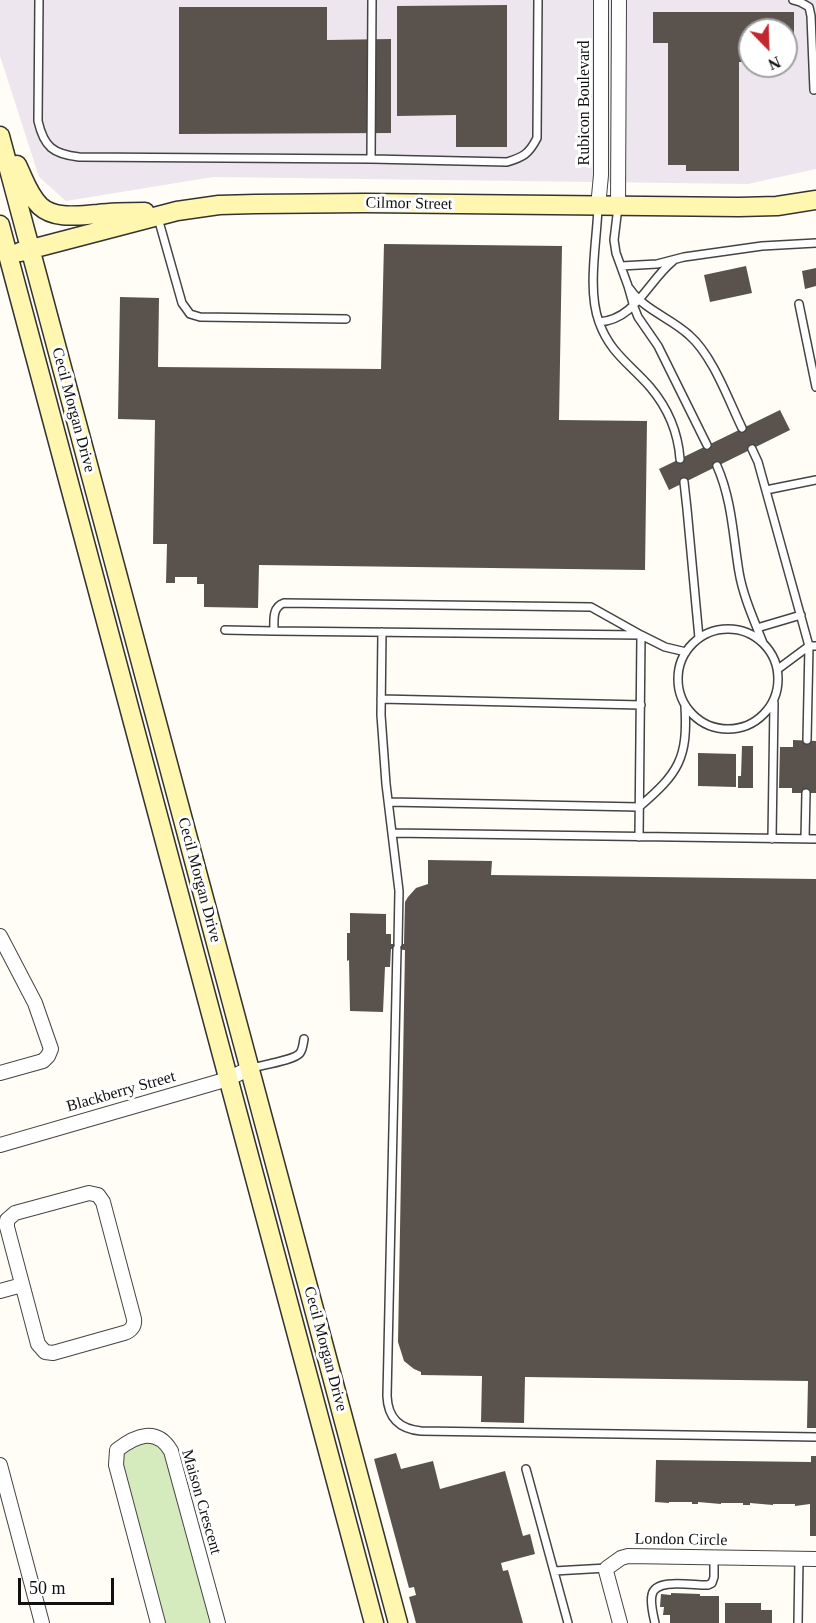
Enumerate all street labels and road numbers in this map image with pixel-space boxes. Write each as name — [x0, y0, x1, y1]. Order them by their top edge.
street label: Rubicon Boulevard — [575, 41, 595, 165]
street label: Cilmor Street — [366, 194, 452, 214]
street label: Cecil Morgan Drive — [47, 345, 99, 475]
street label: Cecil Morgan Drive — [173, 815, 225, 945]
street label: Blackberry Street — [64, 1067, 178, 1117]
street label: Cecil Morgan Drive — [299, 1284, 351, 1414]
street label: Maison Crescent — [177, 1447, 225, 1557]
street label: London Circle — [634, 1530, 728, 1550]

